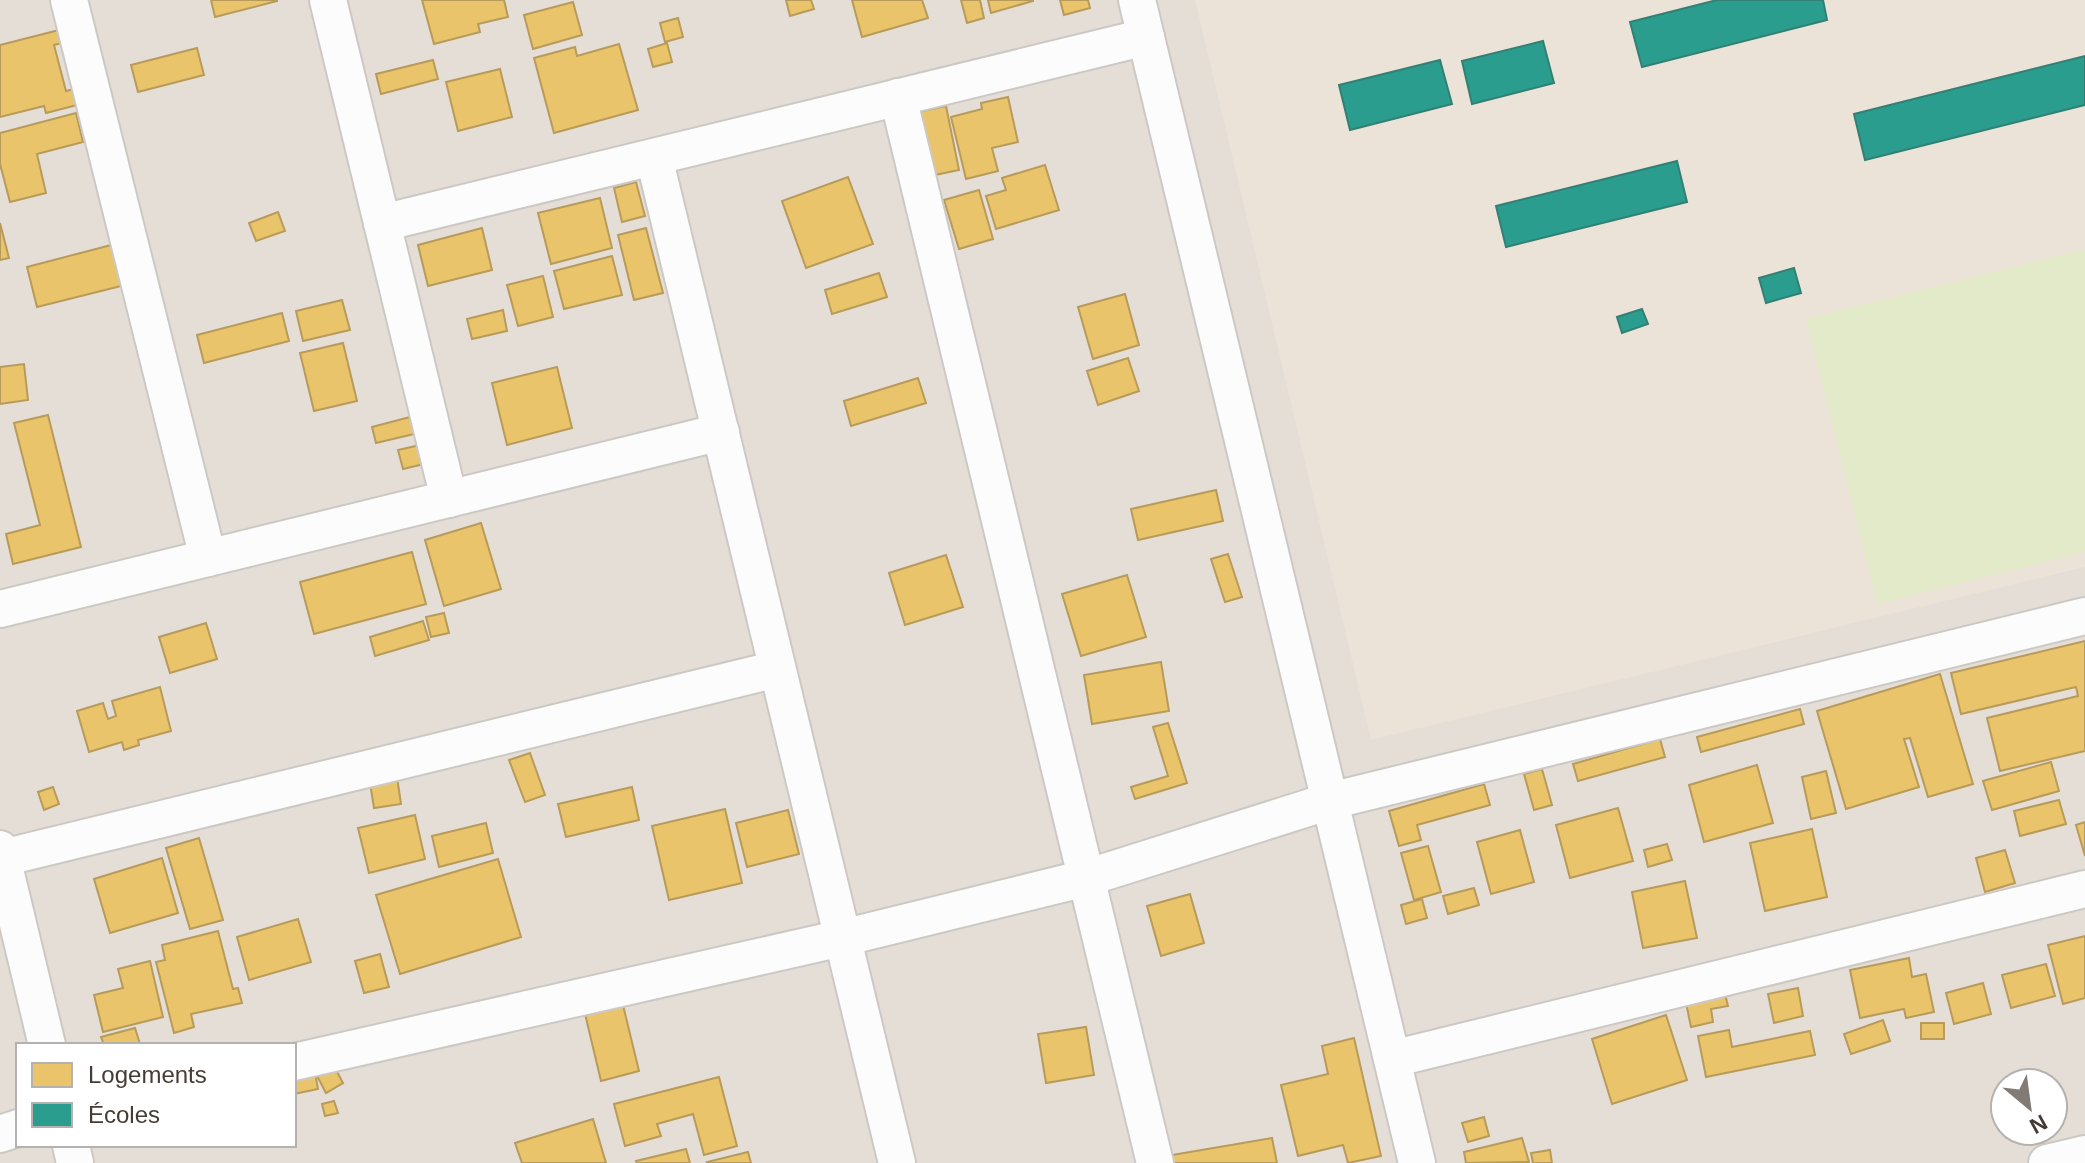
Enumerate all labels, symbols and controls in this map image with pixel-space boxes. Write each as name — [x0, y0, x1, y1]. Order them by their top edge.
legend — [16, 1043, 296, 1147]
text: Logements — [88, 1061, 207, 1088]
north arrow — [1989, 1067, 2069, 1147]
text: Écoles — [88, 1101, 160, 1128]
text: N — [2025, 1109, 2051, 1139]

